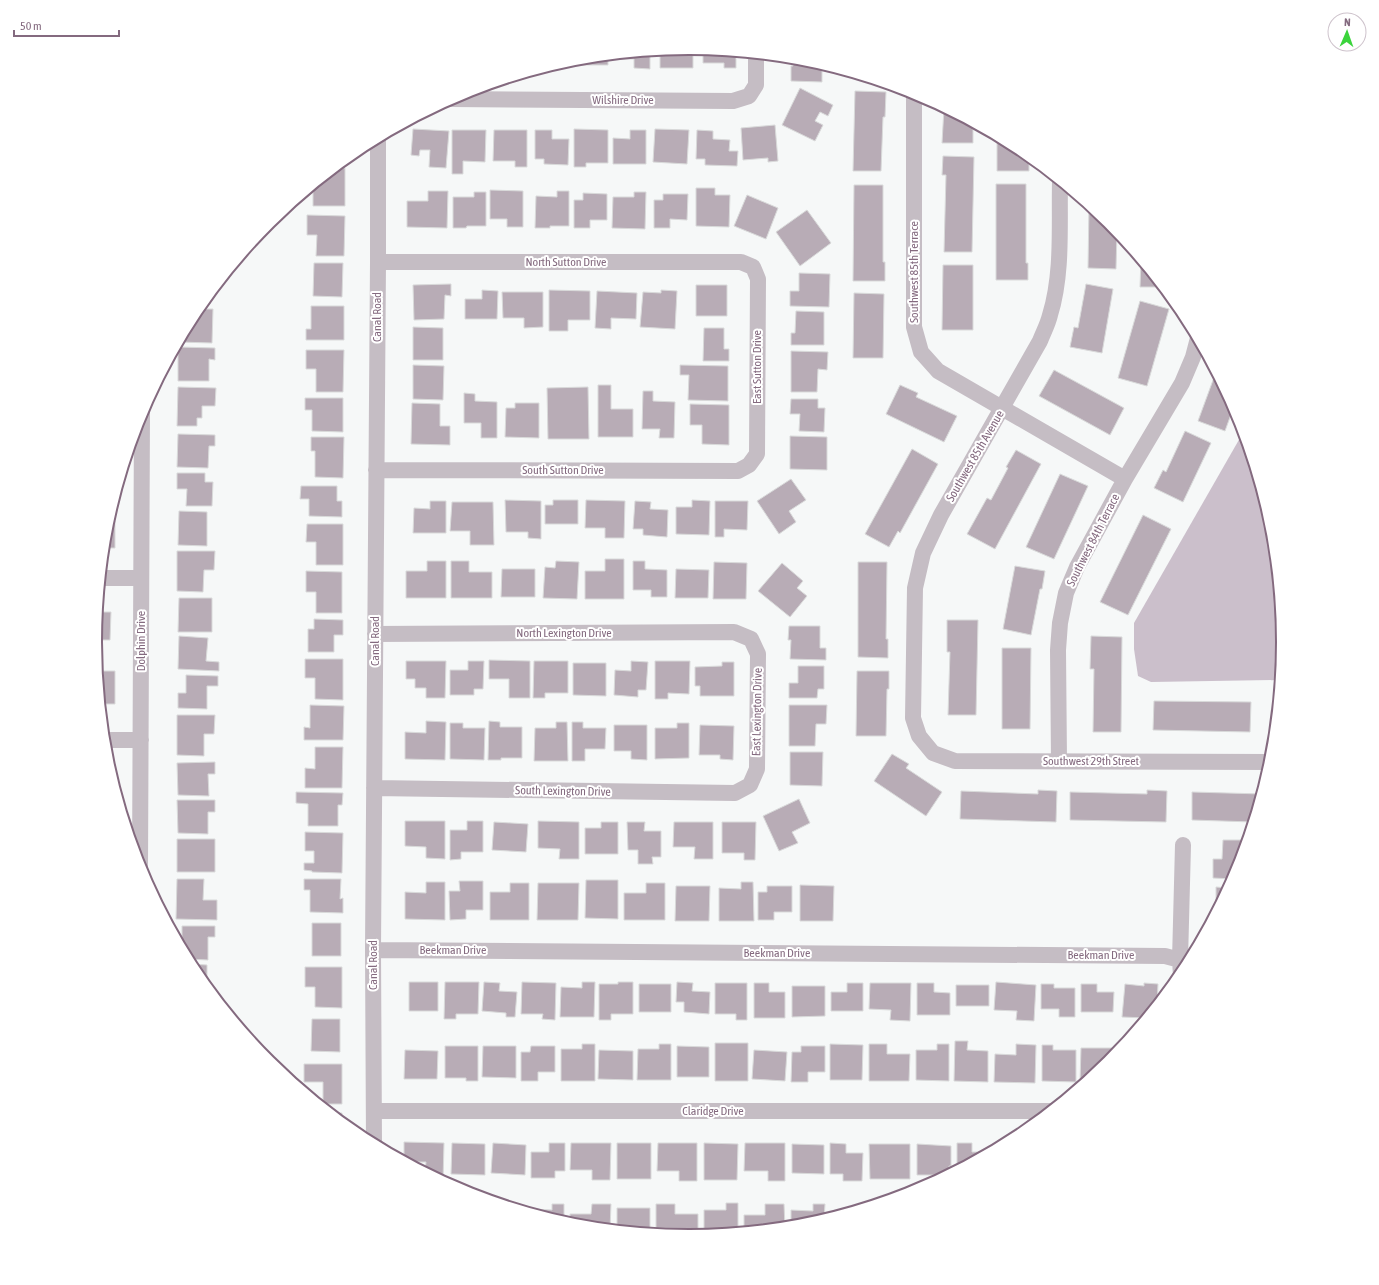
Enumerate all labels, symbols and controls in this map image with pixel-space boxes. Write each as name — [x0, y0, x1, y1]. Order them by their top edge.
scale bar — [14, 12, 119, 38]
north arrow — [1327, 12, 1367, 52]
text: N — [1344, 16, 1351, 28]
text: 50 m — [20, 19, 42, 33]
street label: Wilshire Drive — [592, 93, 654, 107]
street label: Southwest 85th Terrace — [907, 221, 921, 323]
street label: North Sutton Drive — [525, 255, 607, 269]
street label: Canal Road — [370, 292, 384, 342]
street label: East Sutton Drive — [750, 330, 764, 404]
street label: Southwest 85th Avenue — [943, 408, 1007, 504]
street label: South Sutton Drive — [522, 463, 604, 477]
street label: Southwest 84th Terrace — [1064, 491, 1122, 589]
street label: Dolphin Drive — [134, 611, 148, 671]
street label: Canal Road — [368, 616, 382, 666]
street label: North Lexington Drive — [516, 626, 612, 640]
street label: East Lexington Drive — [749, 668, 765, 756]
street label: Southwest 29th Street — [1043, 754, 1140, 768]
street label: South Lexington Drive — [515, 783, 611, 799]
street label: Canal Road — [366, 940, 380, 990]
street label: Beekman Drive — [420, 943, 486, 957]
street label: Beekman Drive — [744, 946, 810, 960]
street label: Beekman Drive — [1068, 948, 1134, 962]
street label: Claridge Drive — [682, 1104, 744, 1118]

